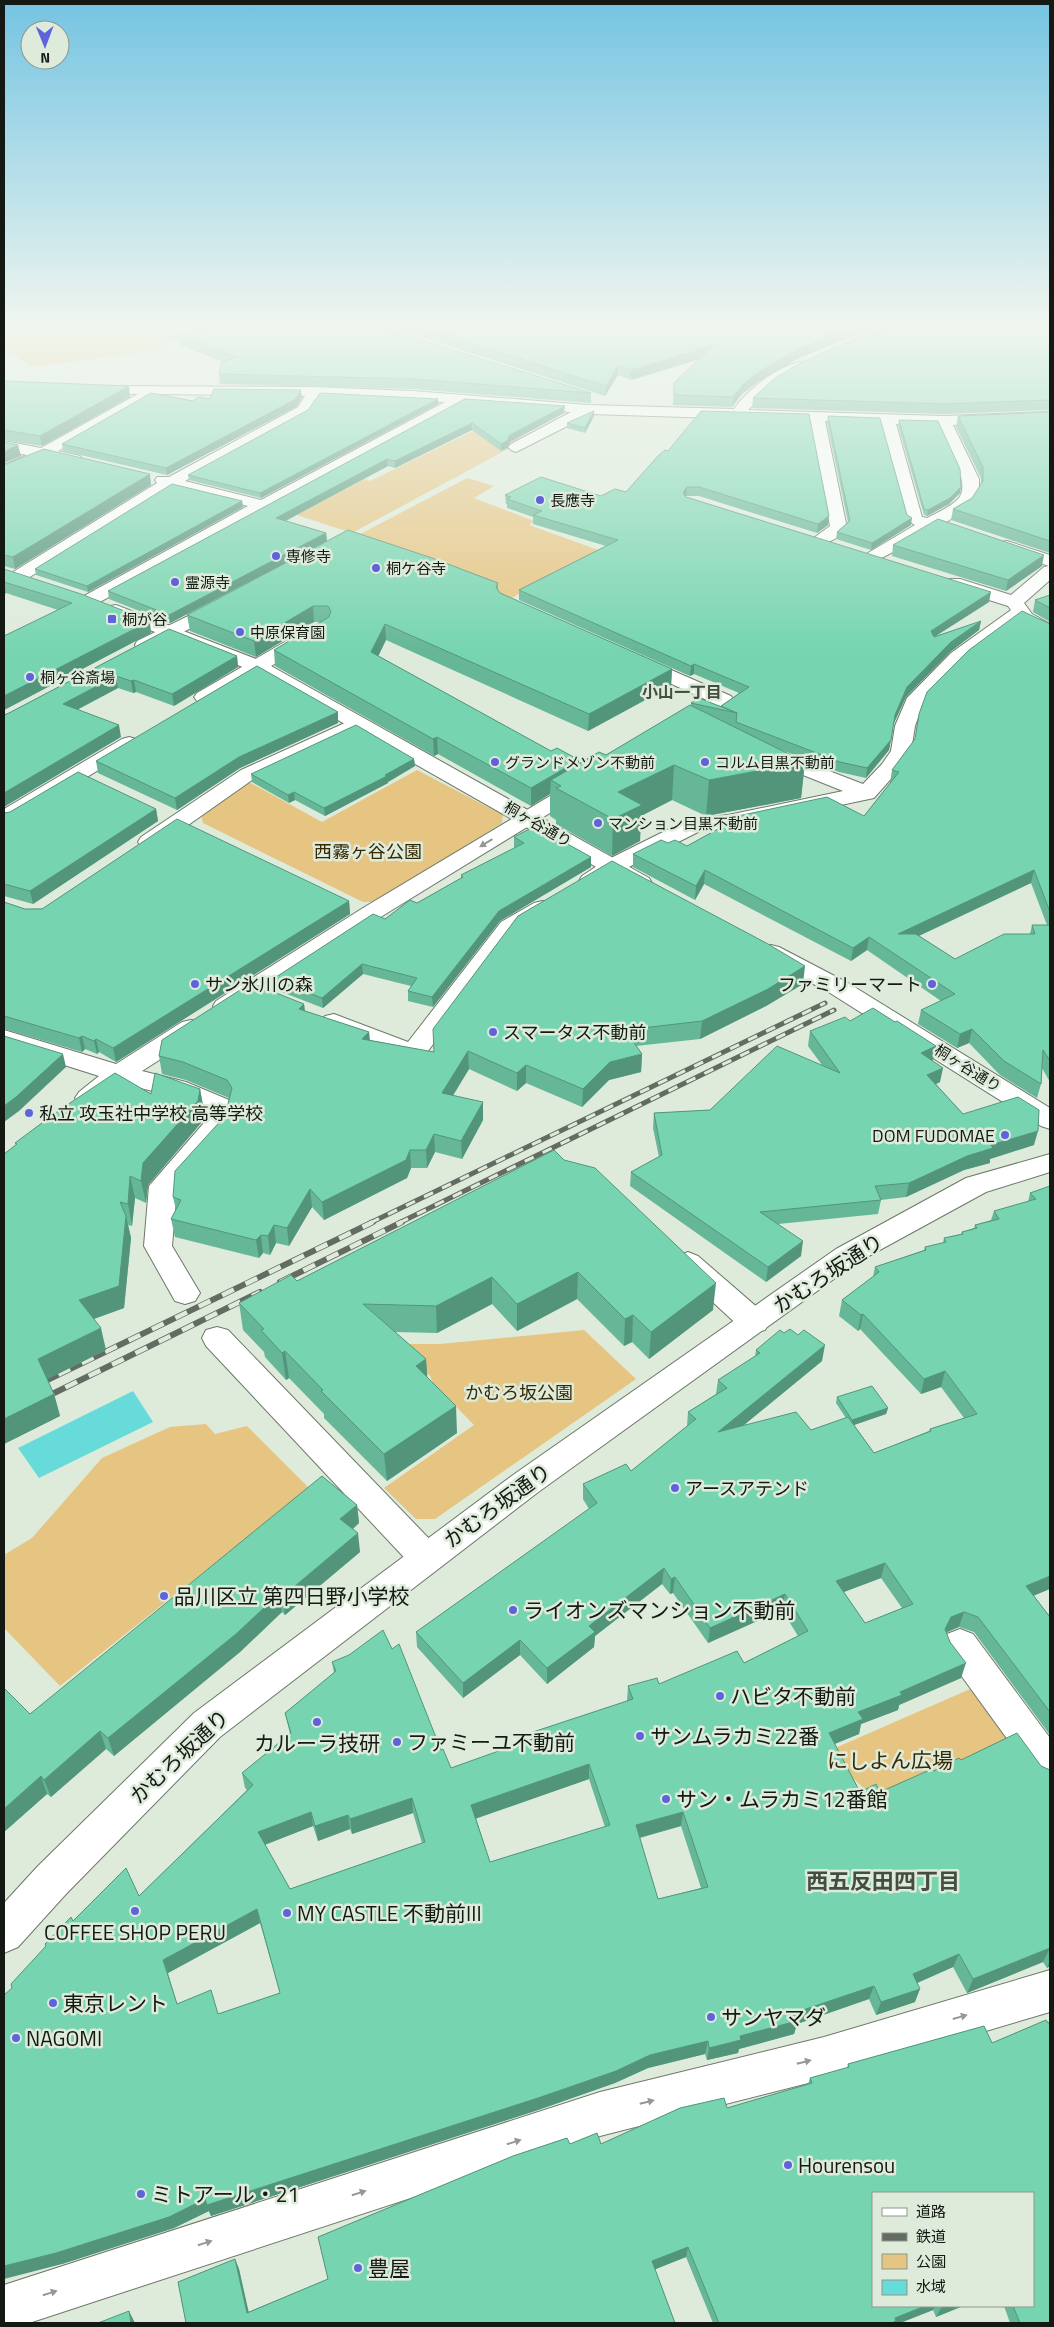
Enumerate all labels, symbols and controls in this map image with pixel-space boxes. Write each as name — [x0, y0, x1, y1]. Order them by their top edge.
north arrow — [20, 20, 70, 70]
text: N — [40, 48, 50, 69]
place label: 長應寺 — [550, 489, 595, 512]
marker: 長應寺 — [534, 494, 546, 506]
place label: 専修寺 — [286, 545, 331, 568]
marker: 専修寺 — [270, 550, 282, 562]
place label: 桐ケ谷寺 — [386, 557, 446, 580]
marker: 桐ケ谷寺 — [370, 562, 382, 574]
place label: 霊源寺 — [185, 571, 230, 594]
marker: 霊源寺 — [169, 576, 181, 588]
place label: 桐が谷 — [122, 608, 167, 631]
marker: 桐が谷 — [106, 613, 118, 625]
place label: 中原保育園 — [250, 621, 325, 644]
marker: 中原保育園 — [234, 626, 246, 638]
place label: 桐ヶ谷斎場 — [40, 666, 115, 689]
marker: 桐ヶ谷斎場 — [24, 671, 36, 683]
district label: 小山一丁目 — [642, 680, 722, 704]
place label: グランドメゾン不動前 — [505, 751, 655, 774]
place label: コルム目黒不動前 — [715, 751, 835, 774]
marker: グランドメゾン不動前 — [489, 756, 501, 768]
marker: コルム目黒不動前 — [699, 756, 711, 768]
street label: 桐ヶ谷通り — [500, 795, 576, 853]
place label: マンション目黒不動前 — [608, 812, 758, 835]
marker: マンション目黒不動前 — [592, 817, 604, 829]
park label: 西霧ヶ谷公園 — [314, 838, 422, 865]
one-way arrow — [479, 839, 492, 848]
place label: サン氷川の森 — [205, 971, 313, 998]
place label: ファミリーマート — [778, 971, 922, 998]
marker: サン氷川の森 — [189, 978, 201, 990]
marker: ファミリーマート — [926, 978, 938, 990]
place label: スマータス不動前 — [503, 1019, 646, 1046]
marker: スマータス不動前 — [487, 1026, 499, 1038]
street label: 桐ヶ谷通り — [930, 1038, 1006, 1098]
place label: 私立 攻玉社中学校 高等学校 — [39, 1100, 263, 1127]
marker: 私立 攻玉社中学校 高等学校 — [23, 1107, 35, 1119]
place label: DOM FUDOMAE — [872, 1122, 995, 1149]
marker: DOM FUDOMAE — [999, 1129, 1011, 1141]
street label: かむろ坂通り — [766, 1225, 890, 1321]
park label: かむろ坂公園 — [465, 1379, 573, 1406]
street label: かむろ坂通り — [437, 1455, 557, 1555]
place label: アースアテンド — [685, 1475, 809, 1502]
marker: アースアテンド — [669, 1482, 681, 1494]
place label: 品川区立 第四日野小学校 — [174, 1580, 410, 1612]
marker: 品川区立 第四日野小学校 — [158, 1590, 170, 1602]
place label: ライオンズマンション不動前 — [523, 1594, 796, 1626]
marker: ライオンズマンション不動前 — [507, 1604, 519, 1616]
place label: ハビタ不動前 — [730, 1680, 856, 1712]
marker: ハビタ不動前 — [714, 1690, 726, 1702]
street label: かむろ坂通り — [122, 1701, 236, 1811]
marker: カルーラ技研 — [311, 1716, 323, 1728]
place label: サンムラカミ22番 — [650, 1720, 819, 1752]
place label: ファミーユ不動前 — [407, 1726, 575, 1758]
place label: カルーラ技研 — [254, 1727, 380, 1759]
marker: サンムラカミ22番 — [634, 1730, 646, 1742]
marker: ファミーユ不動前 — [391, 1736, 403, 1748]
park label: にしよん広場 — [827, 1744, 953, 1776]
place label: サン・ムラカミ12番館 — [676, 1783, 887, 1815]
marker: サン・ムラカミ12番館 — [660, 1793, 672, 1805]
district label: 西五反田四丁目 — [806, 1864, 960, 1898]
place label: MY CASTLE 不動前III — [297, 1897, 482, 1929]
marker: COFFEE SHOP PERU — [129, 1905, 141, 1917]
marker: MY CASTLE 不動前III — [281, 1907, 293, 1919]
place label: COFFEE SHOP PERU — [44, 1916, 226, 1948]
place label: 東京レント — [63, 1987, 168, 2019]
marker: 東京レント — [47, 1997, 59, 2009]
place label: サンヤマダ — [721, 2001, 826, 2033]
marker: サンヤマダ — [705, 2011, 717, 2023]
one-way arrow — [953, 2013, 968, 2021]
place label: NAGOMI — [26, 2022, 102, 2054]
marker: NAGOMI — [10, 2032, 22, 2044]
one-way arrow — [797, 2058, 812, 2066]
one-way arrow — [639, 2098, 654, 2106]
one-way arrow — [506, 2138, 521, 2146]
place label: Hourensou — [798, 2149, 895, 2181]
marker: Hourensou — [782, 2159, 794, 2171]
place label: ミトアール・21 — [151, 2178, 299, 2210]
marker: ミトアール・21 — [135, 2188, 147, 2200]
one-way arrow — [352, 2188, 367, 2196]
legend — [872, 2192, 1034, 2307]
text: 道路 — [916, 2200, 946, 2223]
text: 鉄道 — [916, 2225, 946, 2248]
one-way arrow — [197, 2239, 212, 2246]
text: 公園 — [916, 2250, 946, 2273]
place label: 豊屋 — [368, 2252, 410, 2284]
marker: 豊屋 — [352, 2262, 364, 2274]
text: 水域 — [916, 2275, 946, 2298]
one-way arrow — [43, 2289, 58, 2297]

